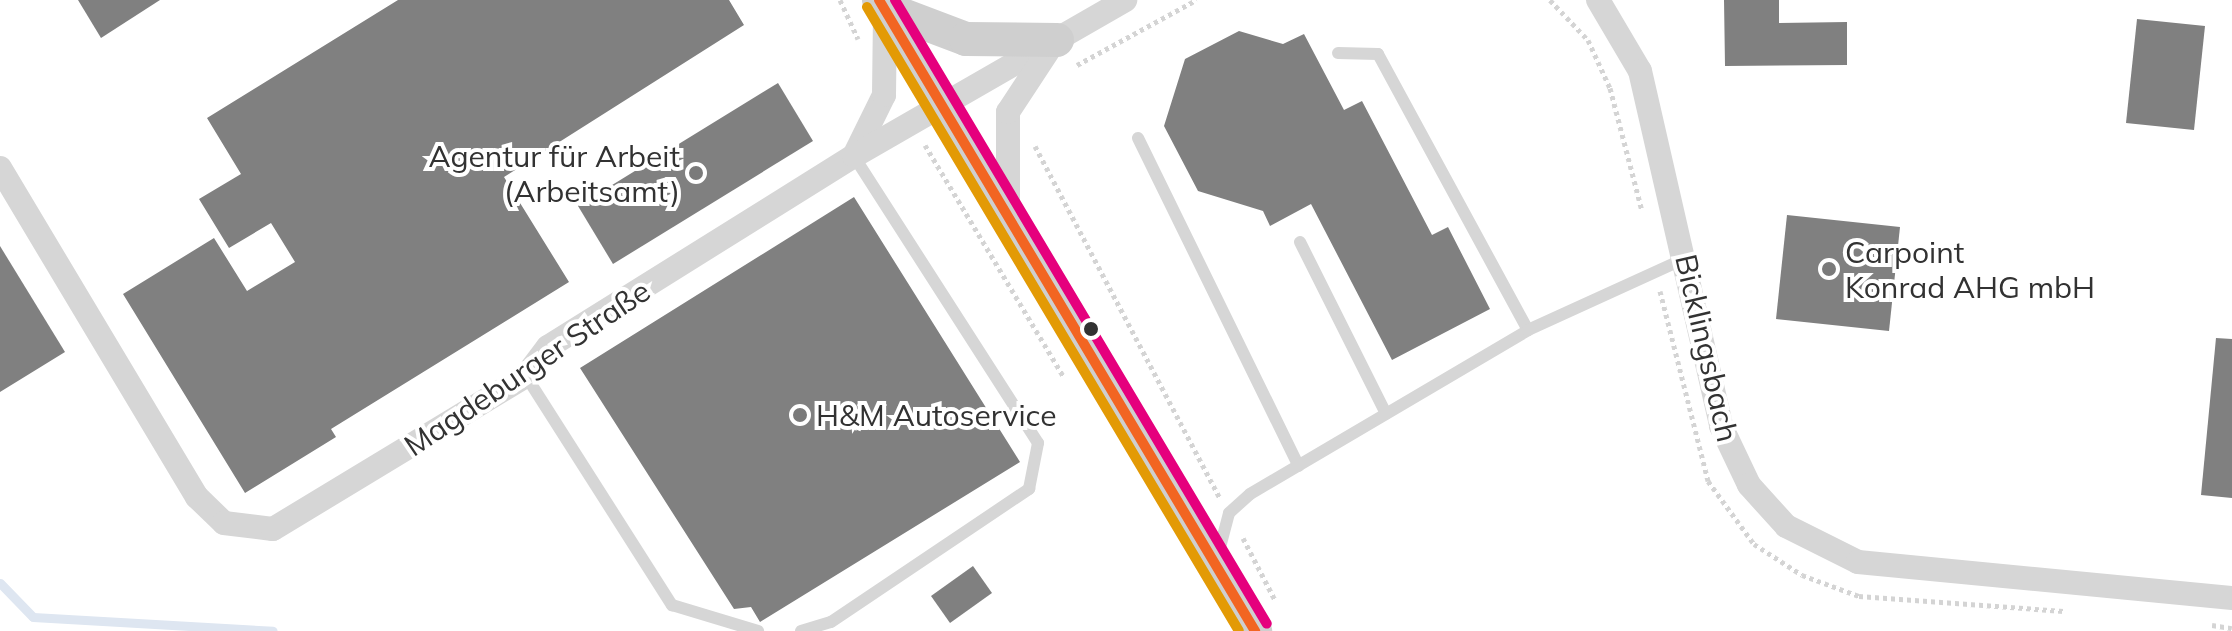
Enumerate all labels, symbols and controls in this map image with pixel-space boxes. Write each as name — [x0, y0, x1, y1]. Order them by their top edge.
place label: Agentur für Arbeit (Arbeitsamt) — [429, 138, 680, 208]
marker: Agentur für Arbeit (Arbeitsamt) — [687, 164, 705, 182]
place label: Carpoint Konrad AHG mbH — [1845, 234, 2095, 304]
street label: Bicklingsbach — [1668, 251, 1746, 445]
marker: Carpoint Konrad AHG mbH — [1820, 260, 1838, 278]
street label: Magdeburger Straße — [397, 272, 657, 464]
unlabelled marker — [1083, 321, 1099, 337]
place label: H&M Autoservice — [816, 397, 1056, 433]
marker: H&M Autoservice — [791, 406, 809, 424]

